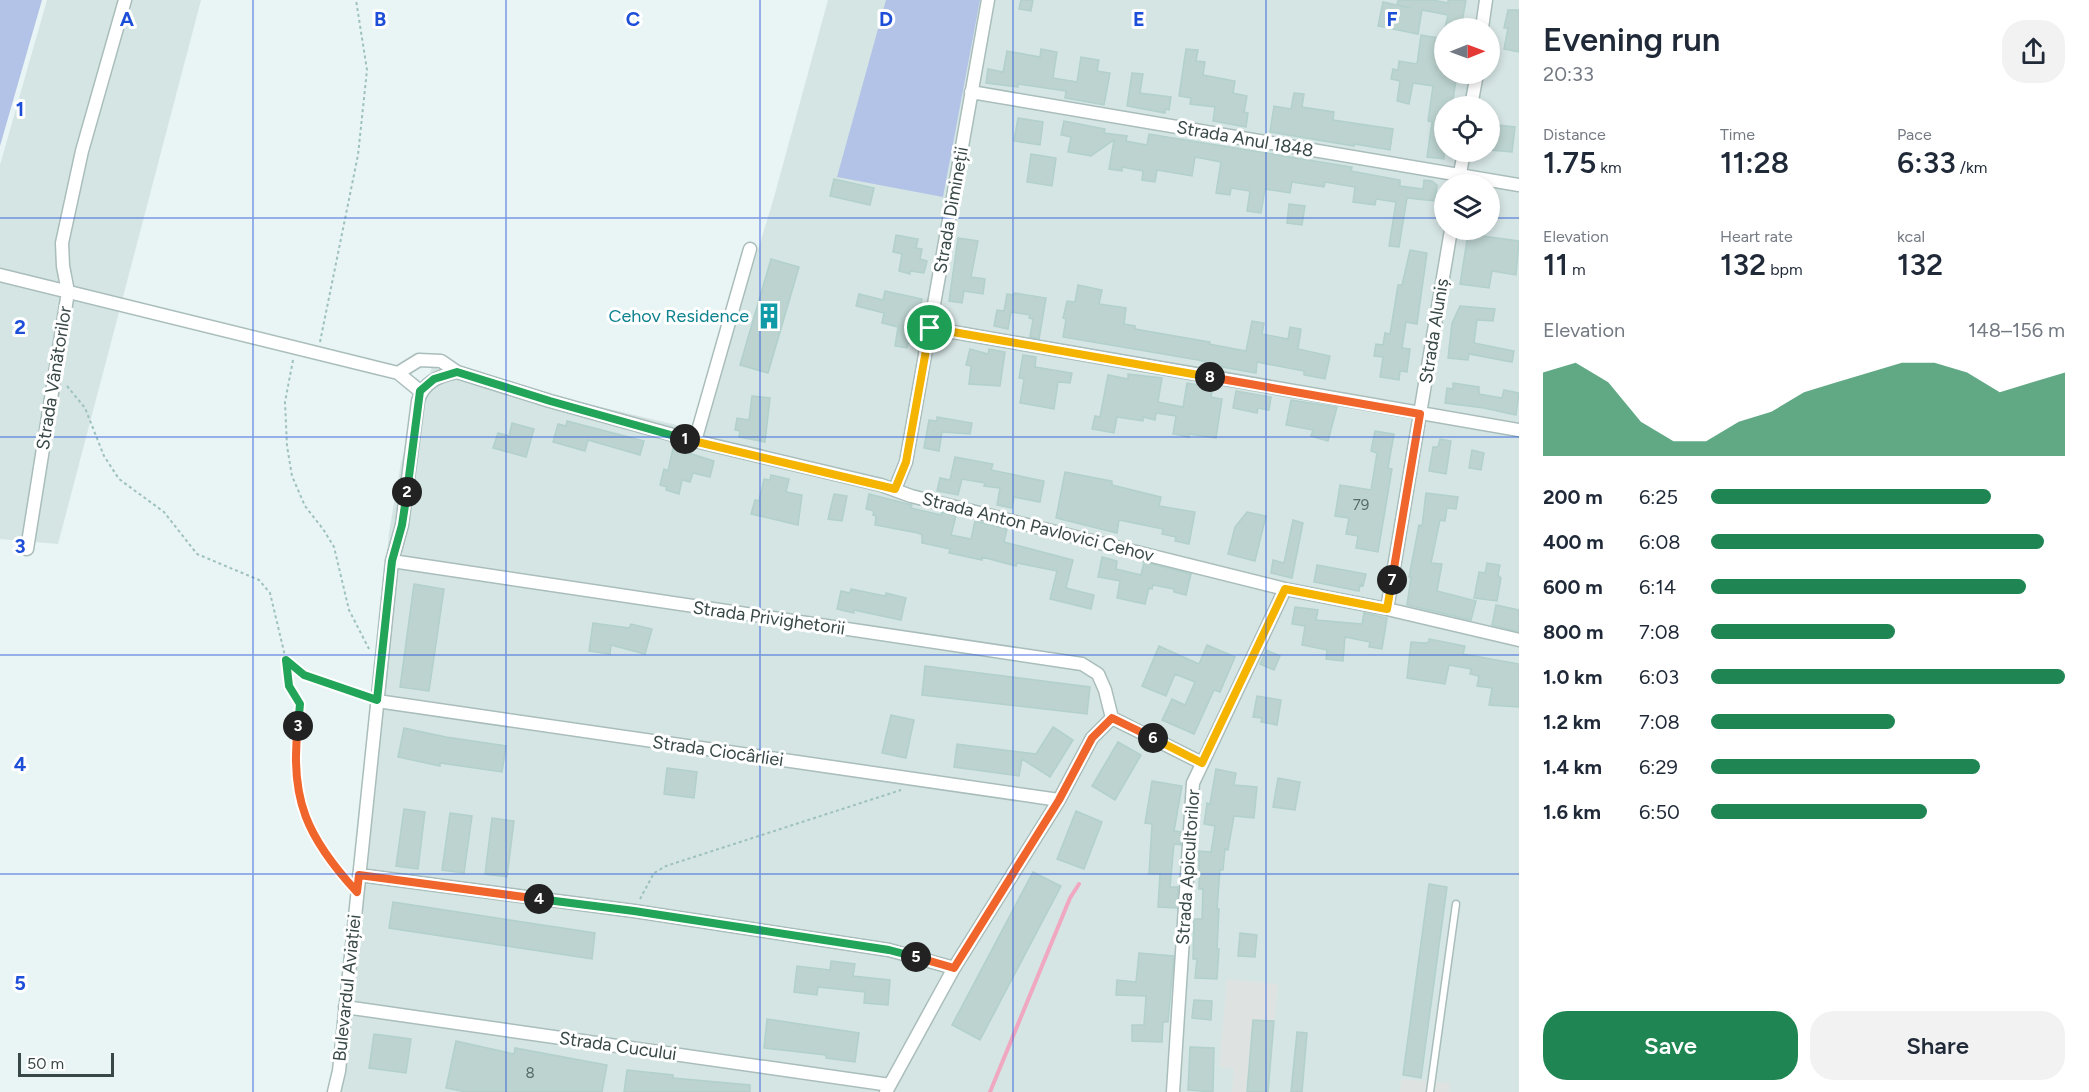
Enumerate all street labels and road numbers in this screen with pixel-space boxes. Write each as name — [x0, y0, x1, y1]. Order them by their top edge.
street label: Strada Anul 1848 — [1175, 116, 1315, 162]
street label: Strada Dimineții — [929, 145, 973, 275]
street label: Strada Aluniș — [1415, 277, 1453, 385]
street label: Strada Vânătorilor — [32, 304, 76, 452]
street label: Strada Anton Pavlovici Cehov — [920, 487, 1157, 567]
street label: Strada Privighetorii — [691, 596, 847, 640]
street label: Strada Ciocârliei — [651, 731, 785, 771]
street label: Strada Apicultorilor — [1172, 788, 1204, 946]
street label: Bulevardul Aviației — [328, 913, 366, 1063]
street label: Strada Cucului — [558, 1027, 678, 1065]

